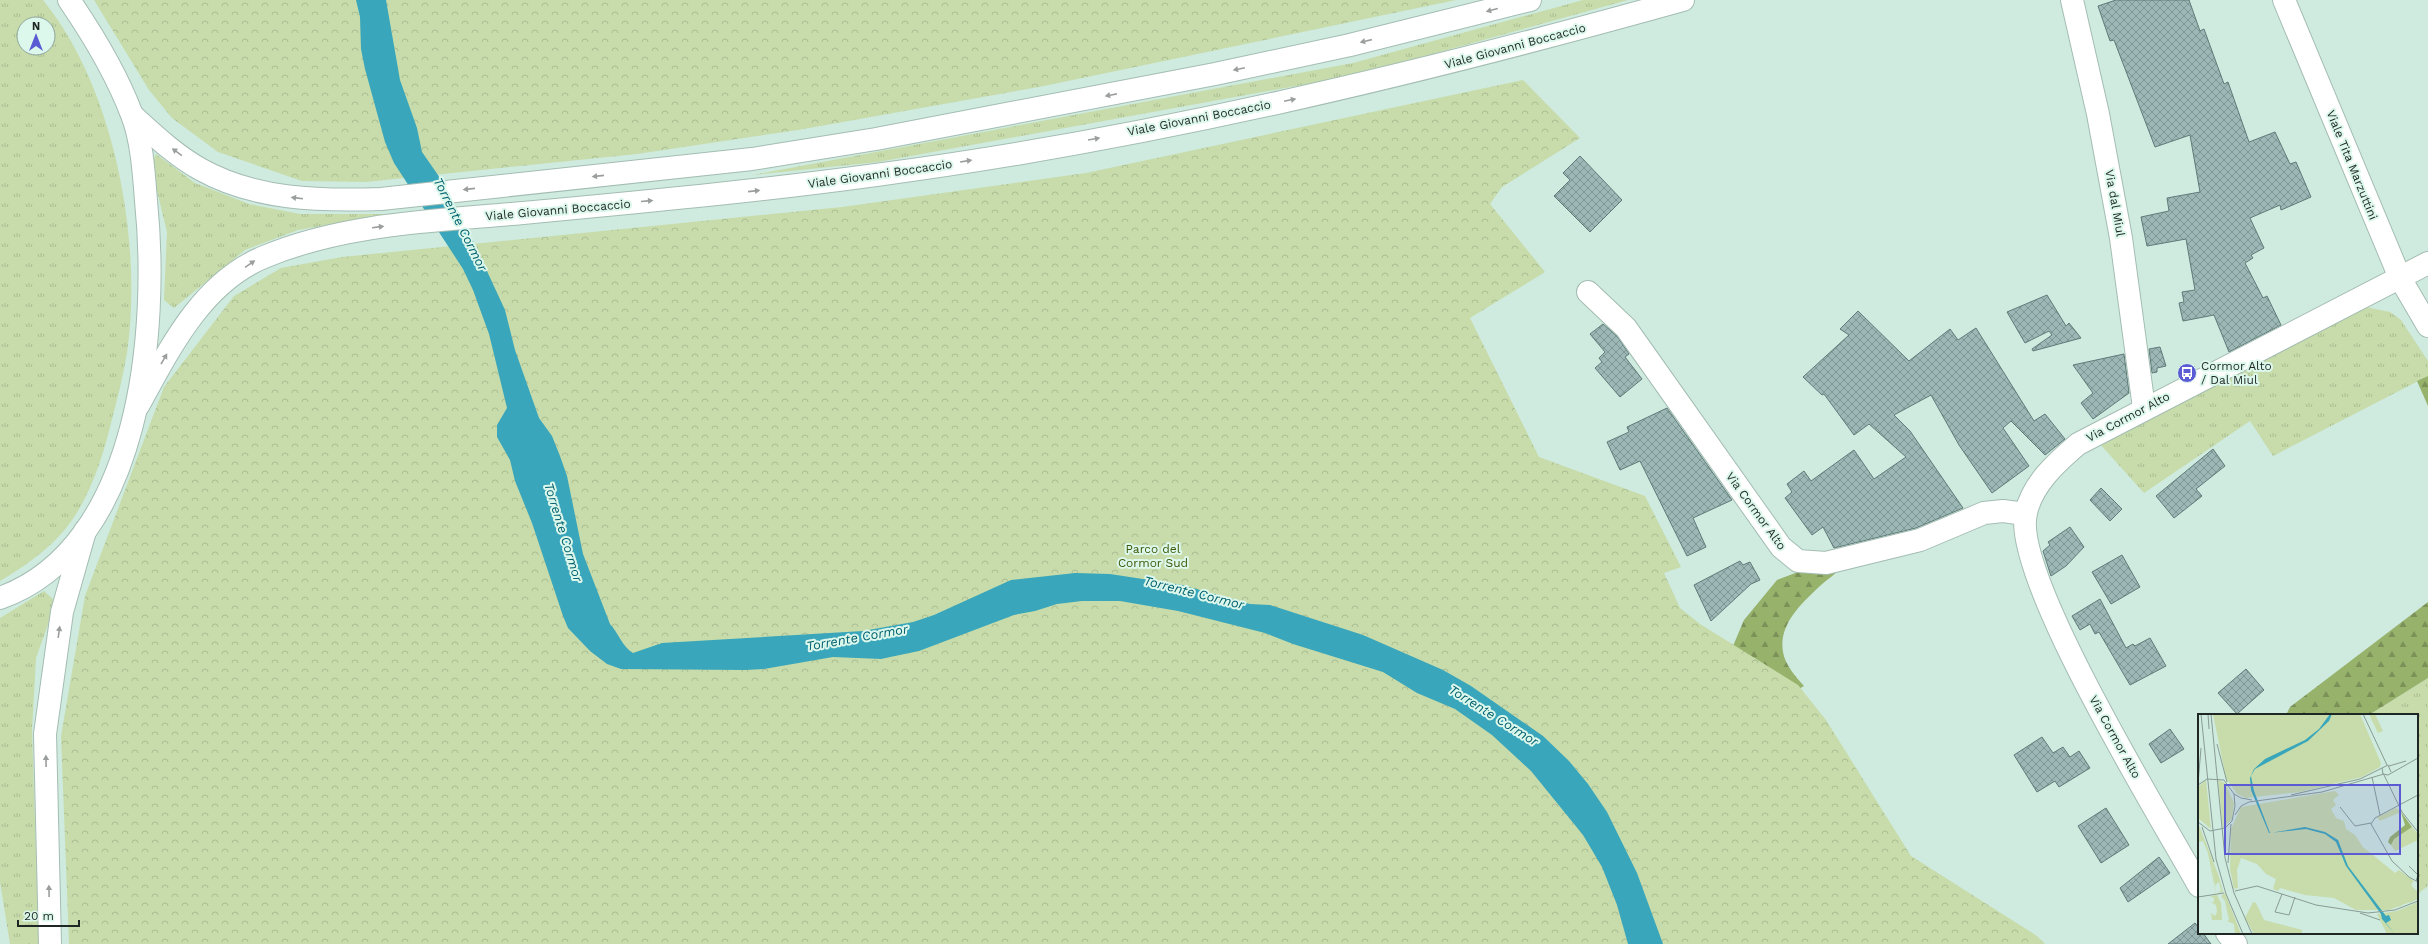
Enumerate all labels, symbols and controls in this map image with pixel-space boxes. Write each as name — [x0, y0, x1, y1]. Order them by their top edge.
one-way arrow — [1486, 7, 1498, 13]
north arrow — [16, 16, 56, 56]
text: N — [32, 20, 40, 33]
street label: Viale Giovanni Boccaccio — [1443, 20, 1587, 72]
one-way arrow — [1360, 38, 1372, 44]
one-way arrow — [1233, 66, 1245, 72]
one-way arrow — [1105, 92, 1118, 98]
street label: Viale Giovanni Boccaccio — [1126, 97, 1272, 139]
one-way arrow — [1284, 97, 1296, 103]
street label: Viale Tita Marzuttini — [2324, 108, 2380, 222]
one-way arrow — [1087, 136, 1100, 142]
one-way arrow — [171, 148, 182, 156]
street label: Viale Giovanni Boccaccio — [807, 157, 953, 191]
one-way arrow — [959, 158, 972, 164]
street label: Via dal Miul — [2102, 168, 2128, 238]
one-way arrow — [592, 172, 604, 179]
water label: Torrente Cormor — [431, 175, 491, 274]
one-way arrow — [463, 186, 475, 193]
one-way arrow — [748, 188, 760, 194]
one-way arrow — [291, 195, 303, 201]
street label: Viale Giovanni Boccaccio — [485, 197, 631, 223]
one-way arrow — [641, 198, 653, 205]
one-way arrow — [372, 224, 384, 230]
one-way arrow — [245, 260, 255, 268]
one-way arrow — [160, 353, 167, 365]
place label: Cormor Alto / Dal Miul — [2201, 359, 2272, 387]
bus stop icon: Cormor Alto / Dal Miul — [2176, 362, 2198, 384]
street label: Via Cormor Alto — [2084, 389, 2172, 445]
street label: Via Cormor Alto — [1723, 470, 1789, 552]
water label: Torrente Cormor — [541, 481, 586, 584]
park label: Parco del Cormor Sud — [1118, 542, 1188, 570]
water label: Torrente Cormor — [1142, 573, 1246, 612]
water label: Torrente Cormor — [805, 621, 910, 654]
one-way arrow — [56, 626, 62, 638]
water label: Torrente Cormor — [1446, 682, 1542, 749]
street label: Via Cormor Alto — [2086, 693, 2144, 781]
inset map — [2198, 714, 2418, 934]
one-way arrow — [43, 754, 49, 767]
one-way arrow — [46, 884, 52, 897]
scale bar — [18, 902, 79, 928]
text: 20 m — [24, 909, 54, 923]

